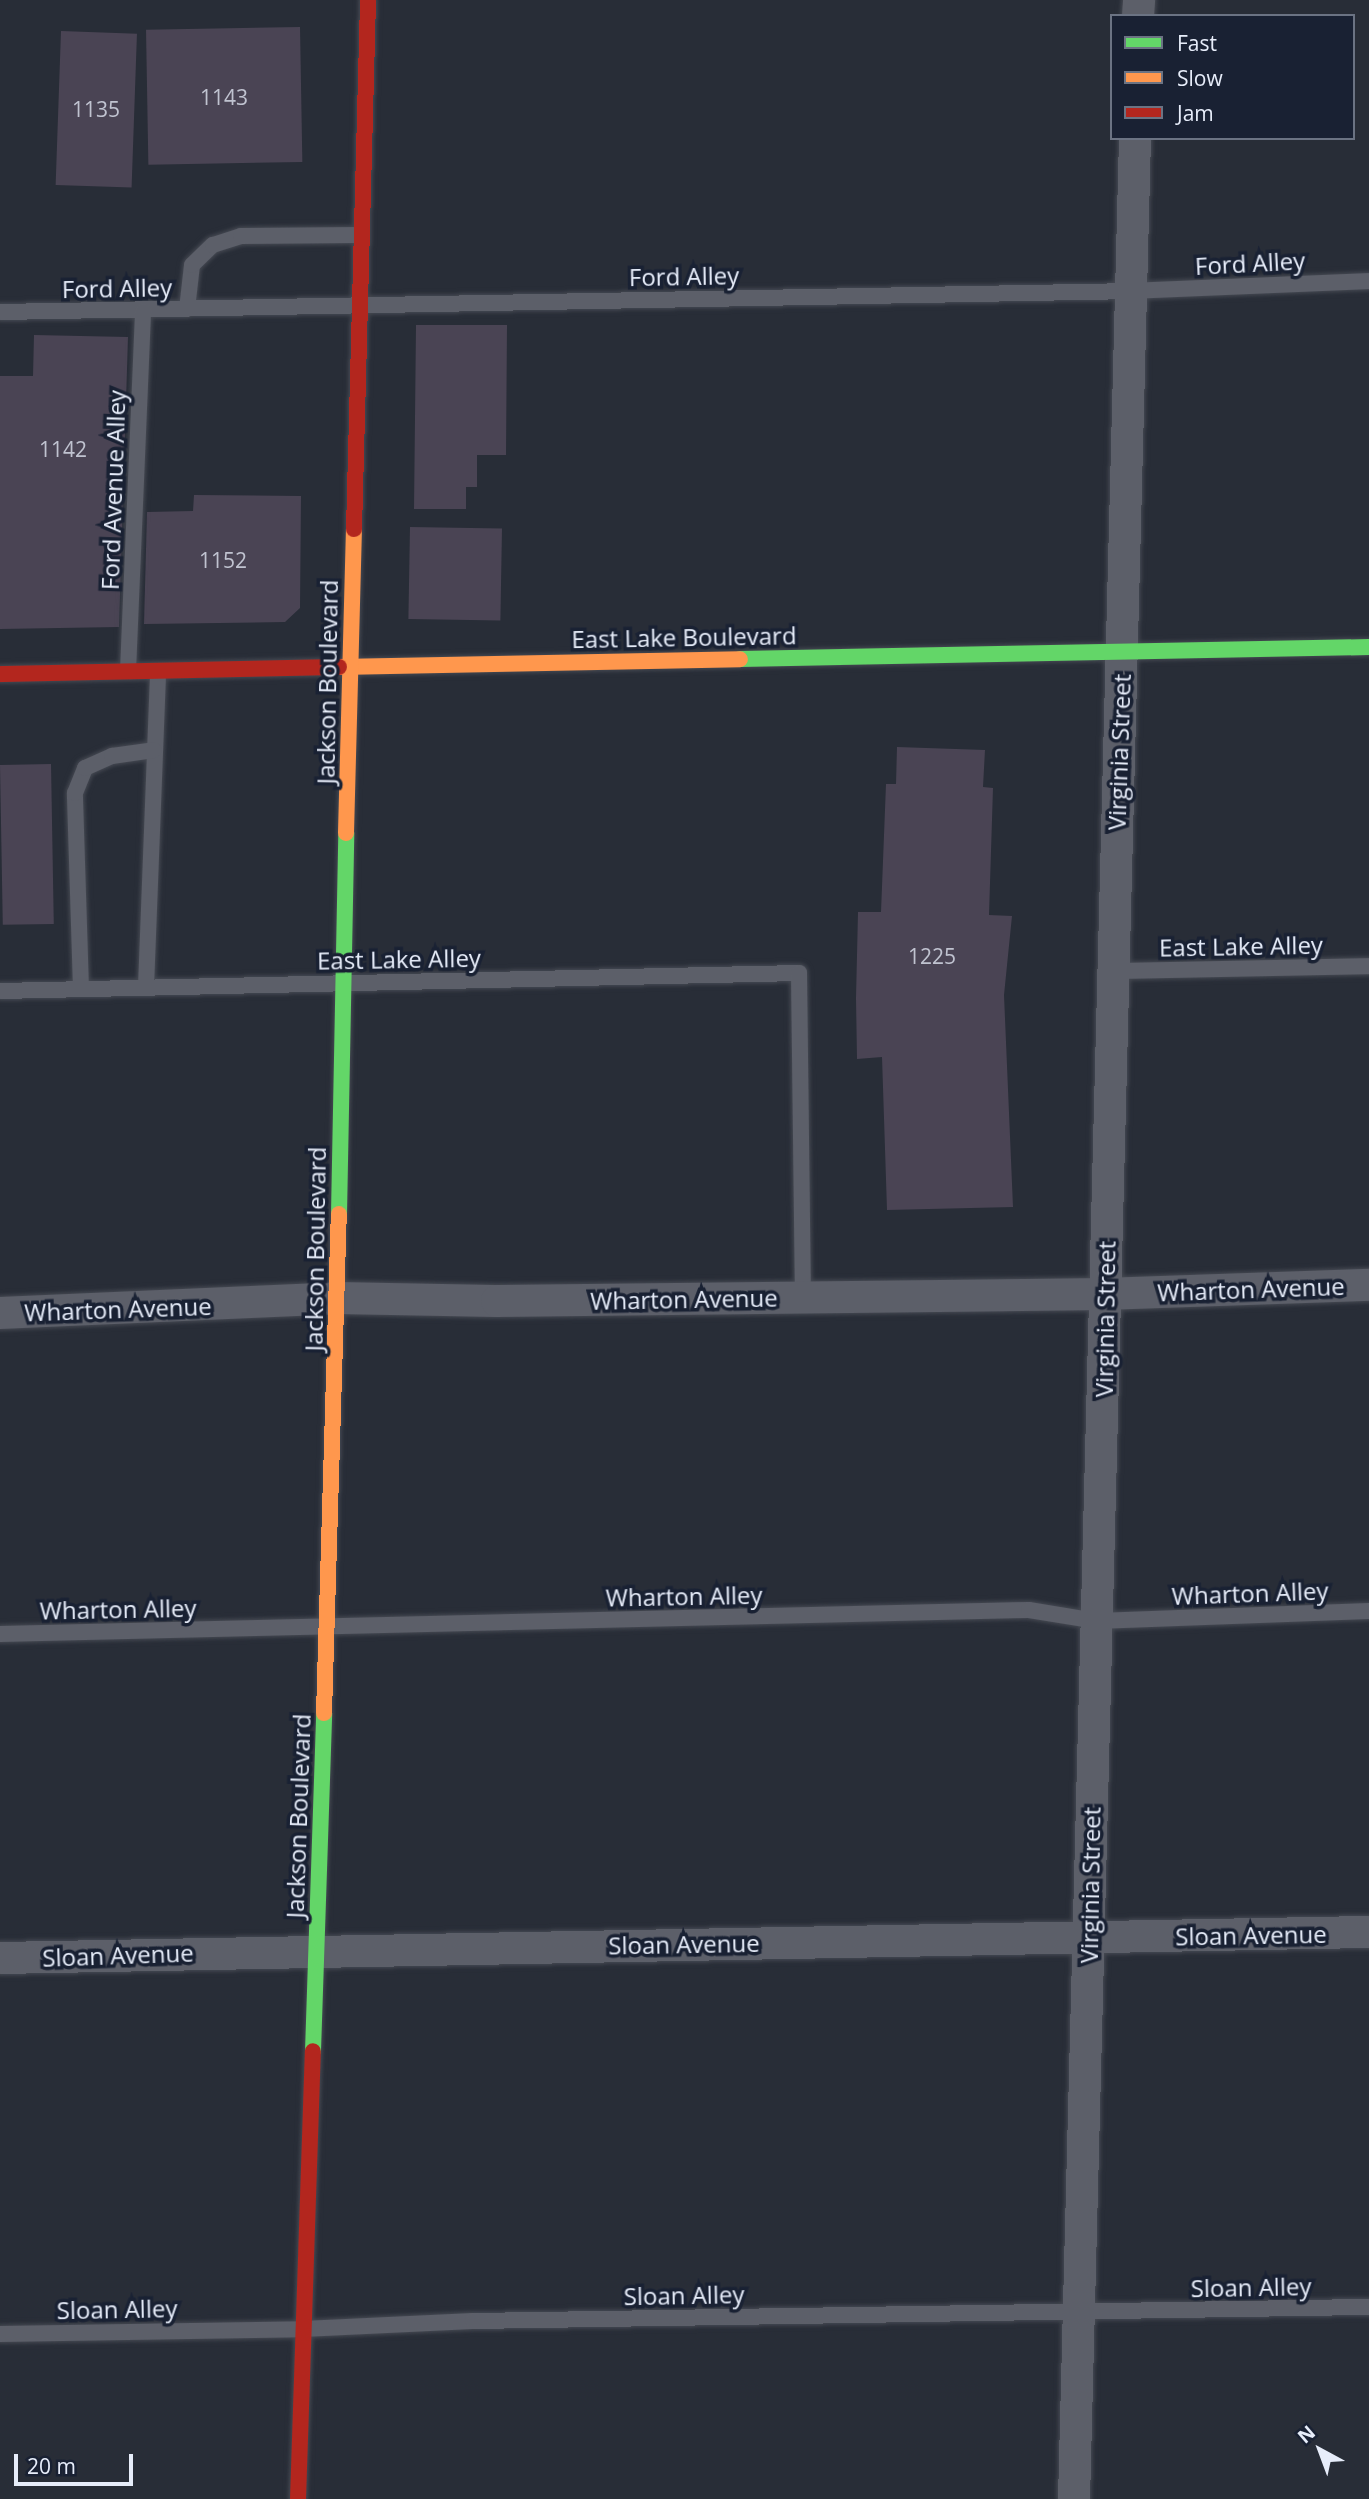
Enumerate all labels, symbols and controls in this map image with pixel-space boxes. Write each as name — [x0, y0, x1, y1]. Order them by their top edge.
legend — [1110, 14, 1355, 140]
text: Fast — [1177, 29, 1217, 57]
text: Slow — [1177, 64, 1223, 92]
house number: 1143 — [200, 84, 248, 110]
house number: 1135 — [72, 96, 120, 122]
text: Jam — [1177, 99, 1214, 127]
street label: Ford Alley — [1194, 246, 1306, 280]
street label: Ford Alley — [629, 261, 739, 291]
street label: Ford Alley — [62, 273, 172, 303]
street label: Ford Avenue Alley — [95, 389, 131, 591]
house number: 1142 — [39, 436, 87, 462]
house number: 1152 — [199, 547, 247, 573]
street label: Jackson Boulevard — [311, 579, 343, 785]
street label: East Lake Boulevard — [571, 621, 797, 653]
street label: Virginia Street — [1102, 673, 1136, 831]
street label: East Lake Alley — [1159, 930, 1323, 962]
street label: East Lake Alley — [317, 943, 481, 975]
house number: 1225 — [908, 943, 956, 969]
street label: Jackson Boulevard — [299, 1146, 331, 1352]
street label: Virginia Street — [1089, 1240, 1121, 1398]
street label: Wharton Avenue — [1157, 1271, 1345, 1307]
street label: Wharton Avenue — [590, 1283, 778, 1315]
street label: Wharton Avenue — [24, 1291, 212, 1327]
street label: Wharton Alley — [1171, 1576, 1329, 1610]
street label: Wharton Alley — [605, 1580, 763, 1612]
street label: Wharton Alley — [39, 1593, 197, 1625]
street label: Jackson Boulevard — [280, 1713, 316, 1919]
street label: Virginia Street — [1074, 1806, 1106, 1964]
street label: Sloan Avenue — [1175, 1919, 1327, 1951]
street label: Sloan Avenue — [608, 1928, 760, 1960]
street label: Sloan Avenue — [42, 1938, 194, 1972]
street label: Sloan Alley — [1190, 2272, 1312, 2302]
street label: Sloan Alley — [623, 2280, 745, 2310]
street label: Sloan Alley — [56, 2294, 178, 2324]
north arrow — [1285, 2415, 1355, 2485]
text: N — [1292, 2419, 1321, 2449]
scale bar — [18, 2440, 136, 2484]
text: 20 m — [27, 2452, 76, 2480]

